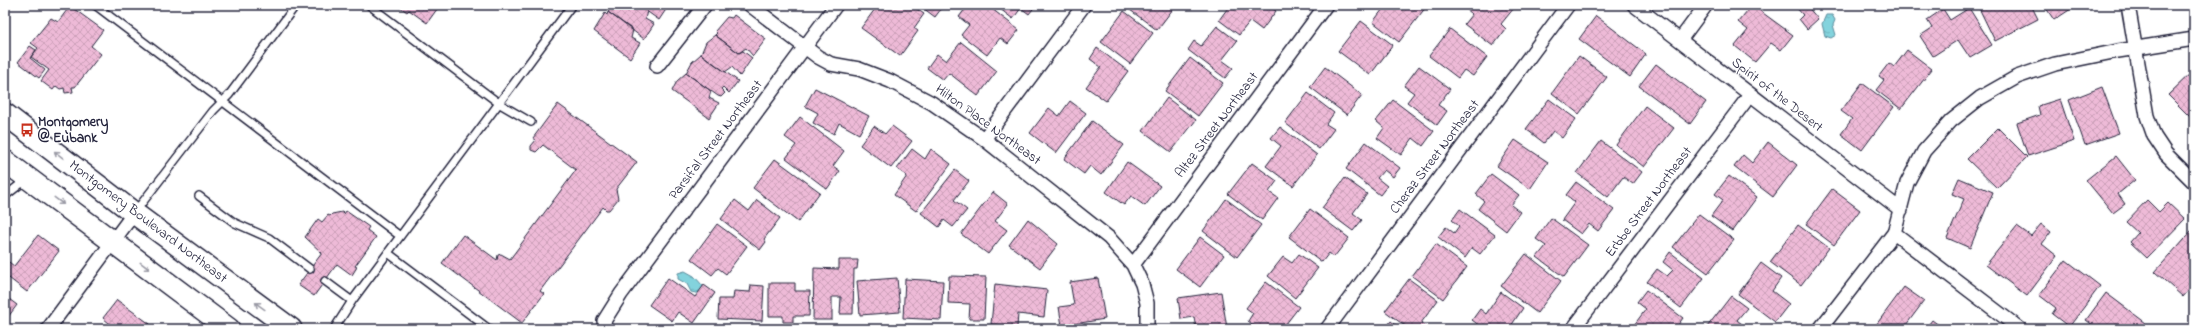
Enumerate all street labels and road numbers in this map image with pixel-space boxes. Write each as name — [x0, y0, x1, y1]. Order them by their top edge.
street label: Spirit of the Desert — [1727, 52, 1828, 138]
street label: Altez Street Northeast — [1170, 67, 1264, 183]
street label: Parsifal Street Northeast — [664, 75, 768, 204]
street label: Hilton Place Northeast — [931, 79, 1046, 171]
street label: Cheraz Street Northeast — [1385, 95, 1485, 219]
street label: Erbbe Street Northeast — [1600, 142, 1698, 262]
street label: Montgomery Boulevard Northeast — [64, 155, 232, 290]

